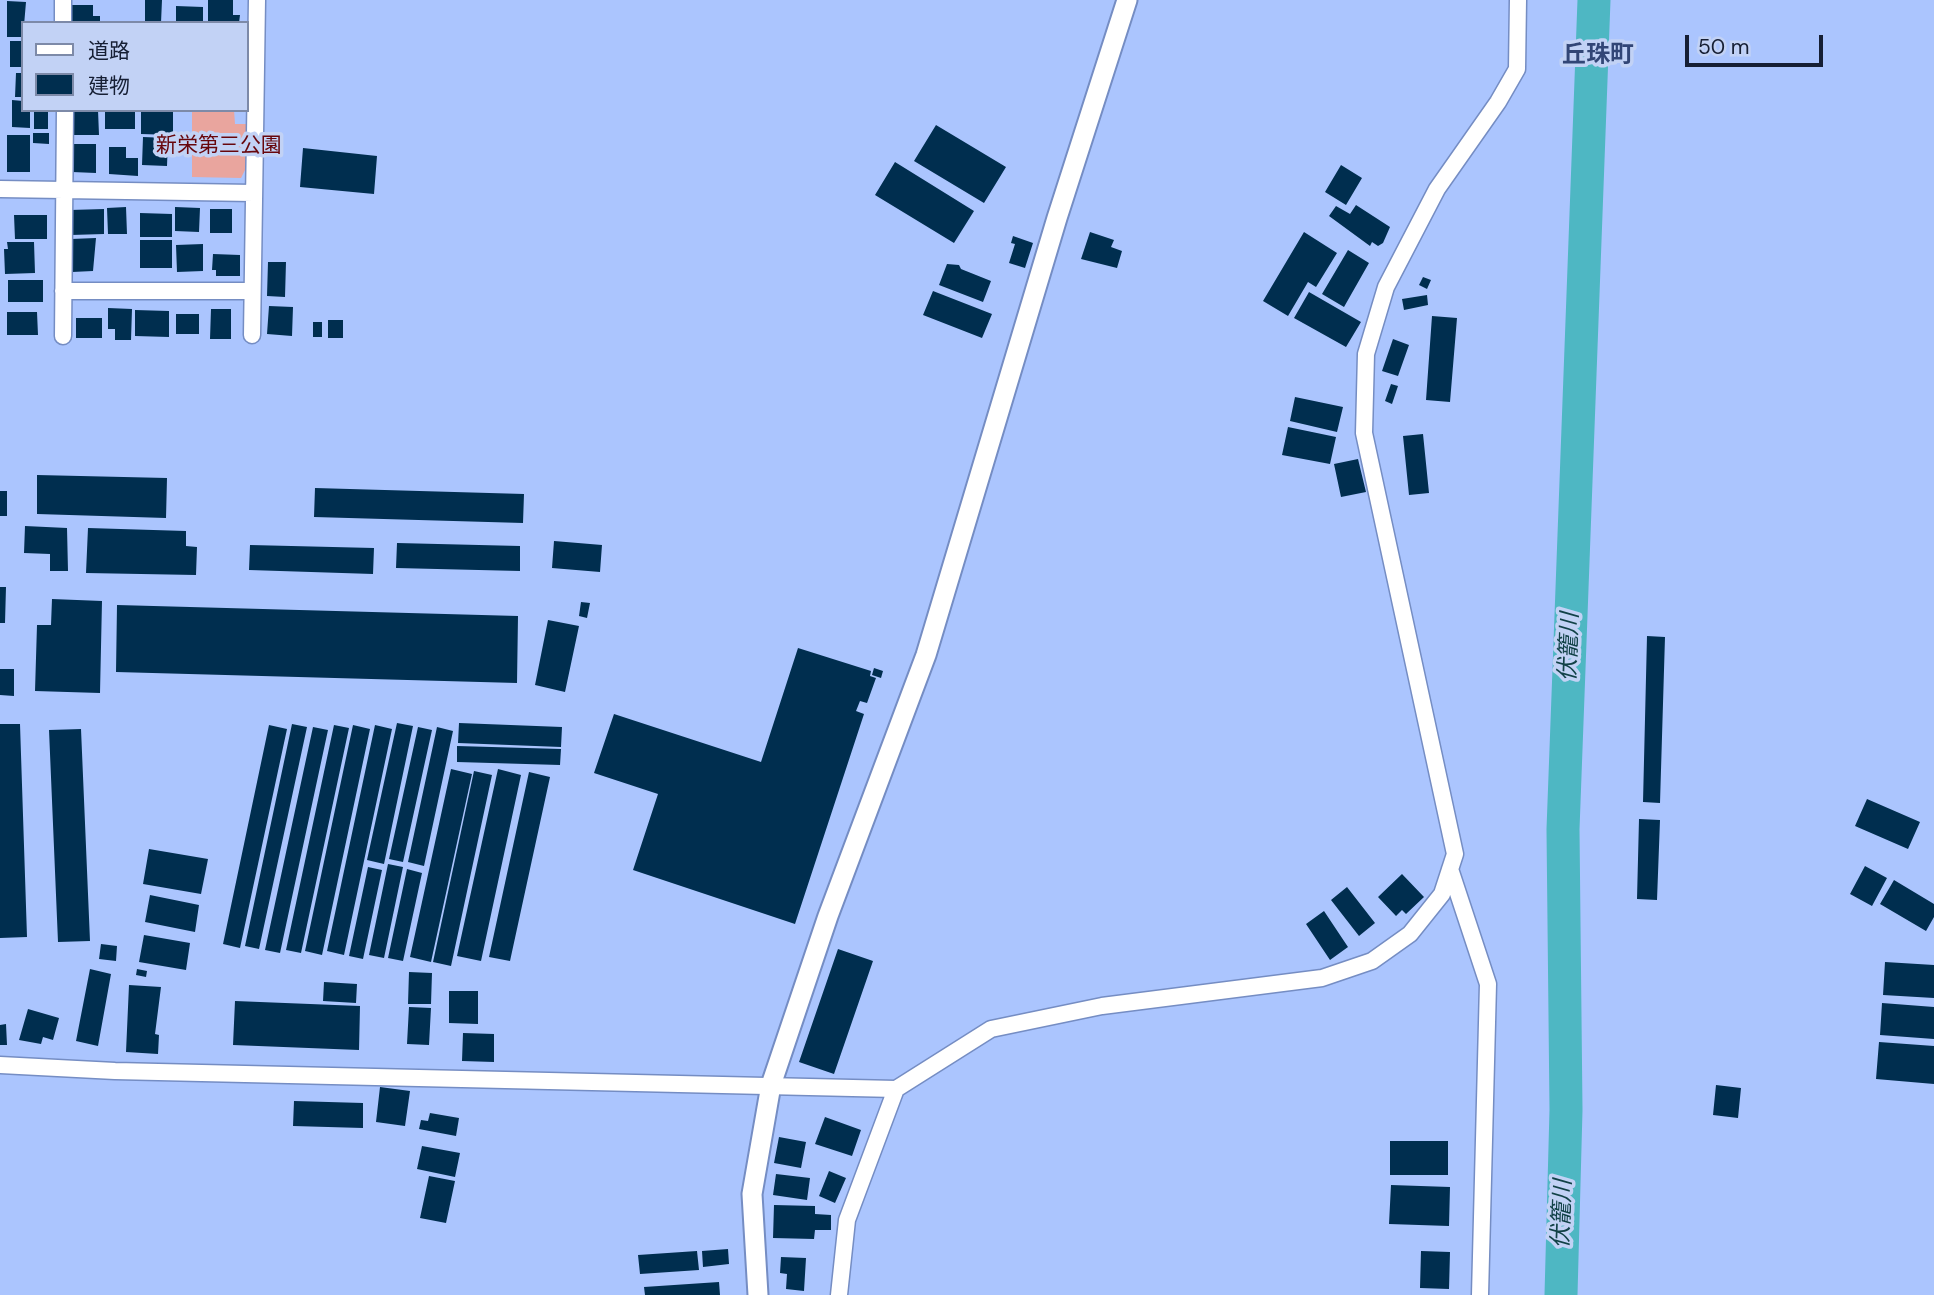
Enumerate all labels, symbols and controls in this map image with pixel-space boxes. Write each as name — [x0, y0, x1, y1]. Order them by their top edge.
legend — [21, 21, 248, 112]
scale bar — [1689, 21, 1827, 65]
text: 50 m — [1698, 33, 1749, 61]
text: 道路 — [88, 37, 130, 65]
district label: 丘珠町 — [1562, 42, 1634, 70]
text: 建物 — [88, 72, 130, 100]
park label: 新栄第三公園 — [156, 133, 282, 159]
water label: 伏籠川 — [1555, 612, 1585, 682]
water label: 伏籠川 — [1548, 1179, 1578, 1249]

